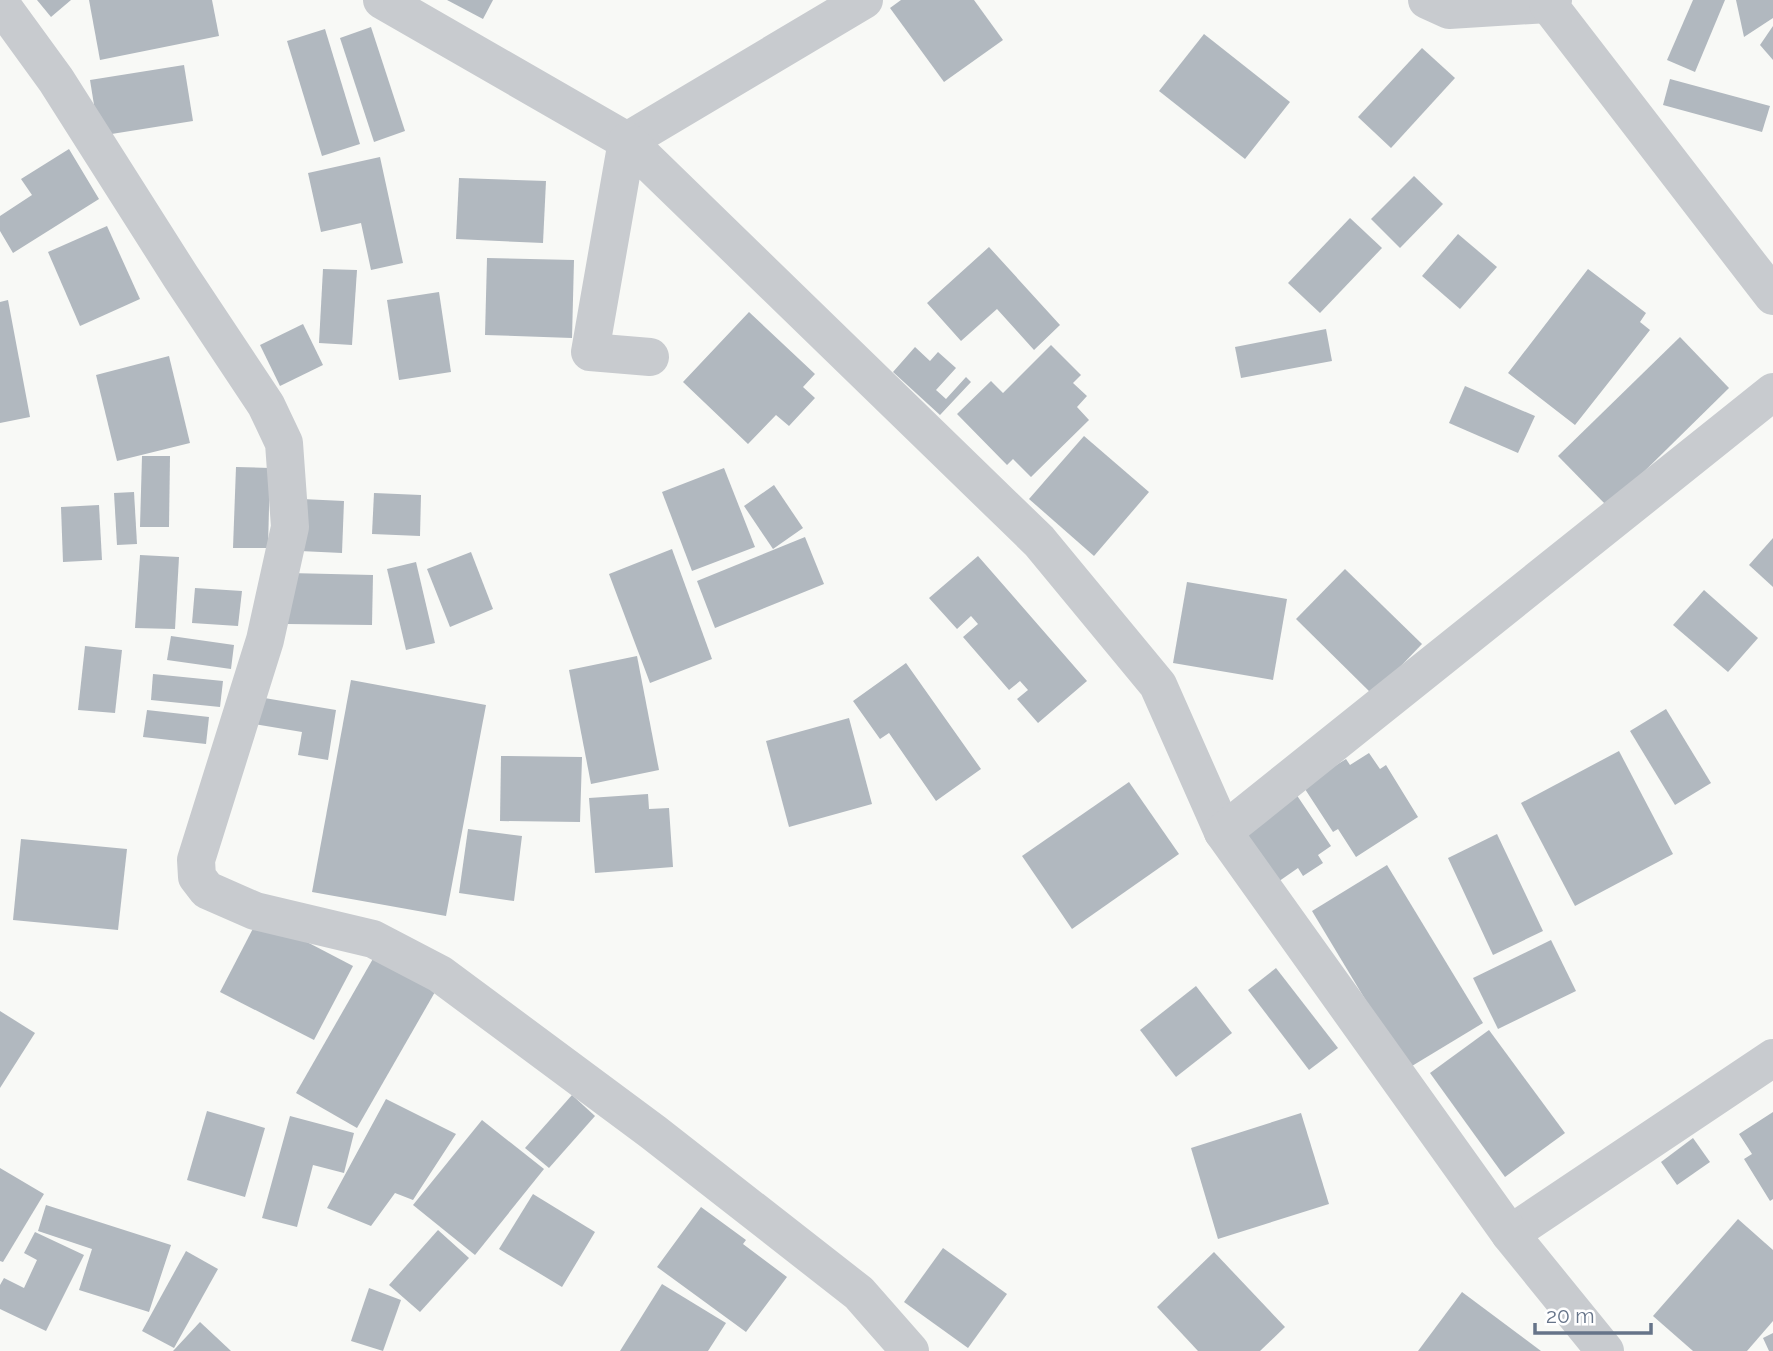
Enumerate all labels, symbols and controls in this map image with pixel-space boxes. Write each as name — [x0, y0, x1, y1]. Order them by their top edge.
scale bar — [1535, 1292, 1650, 1336]
text: 20 m — [1546, 1303, 1594, 1328]

